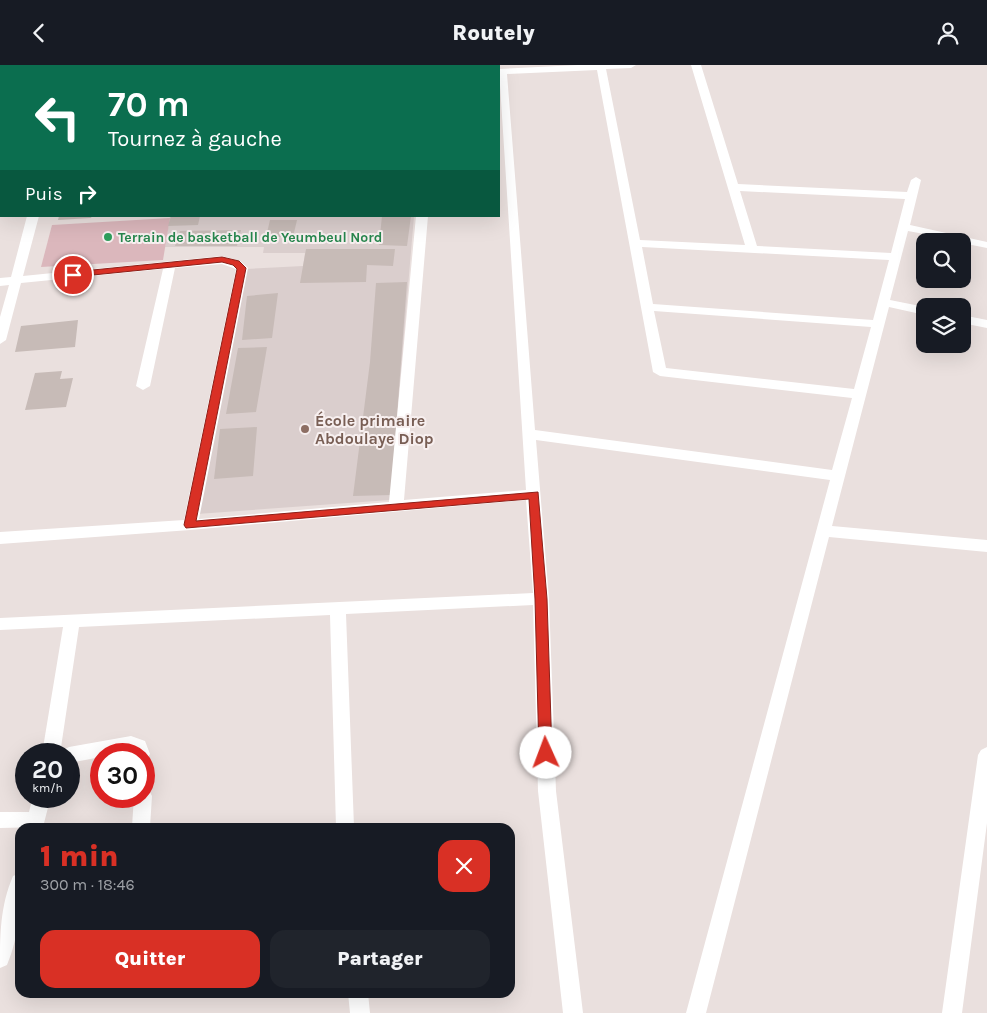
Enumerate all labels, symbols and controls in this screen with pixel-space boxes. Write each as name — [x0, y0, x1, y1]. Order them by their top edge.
icon: back — [25, 19, 53, 47]
icon: person — [934, 19, 962, 47]
text: Routely — [452, 20, 535, 46]
text: 70 m — [108, 84, 190, 125]
icon: left — [25, 85, 90, 150]
text: Tournez à gauche — [108, 126, 282, 152]
icon: right — [73, 180, 101, 208]
text: Puis — [25, 183, 63, 205]
place label: Terrain de basketball de Yeumbeul Nord — [118, 229, 382, 246]
marker: Terrain de basketball de Yeumbeul Nord — [102, 231, 114, 243]
map controls — [916, 233, 971, 353]
button: search — [916, 233, 971, 288]
pin — [52, 254, 94, 296]
icon: arrive — [59, 261, 87, 289]
button: layers — [916, 298, 971, 353]
place label: École primaire Abdoulaye Diop — [315, 411, 434, 448]
marker: École primaire Abdoulaye Diop — [299, 423, 311, 435]
position arrow — [519, 726, 571, 778]
speed limit sign: 30 — [90, 743, 155, 808]
text: 20 — [32, 755, 63, 784]
text: km/h — [32, 781, 63, 795]
text: 1 min — [40, 838, 119, 874]
button: close — [438, 840, 490, 892]
text: 300 m · 18:46 — [40, 875, 135, 894]
button: Quitter — [40, 930, 260, 988]
button: Partager — [270, 930, 490, 988]

